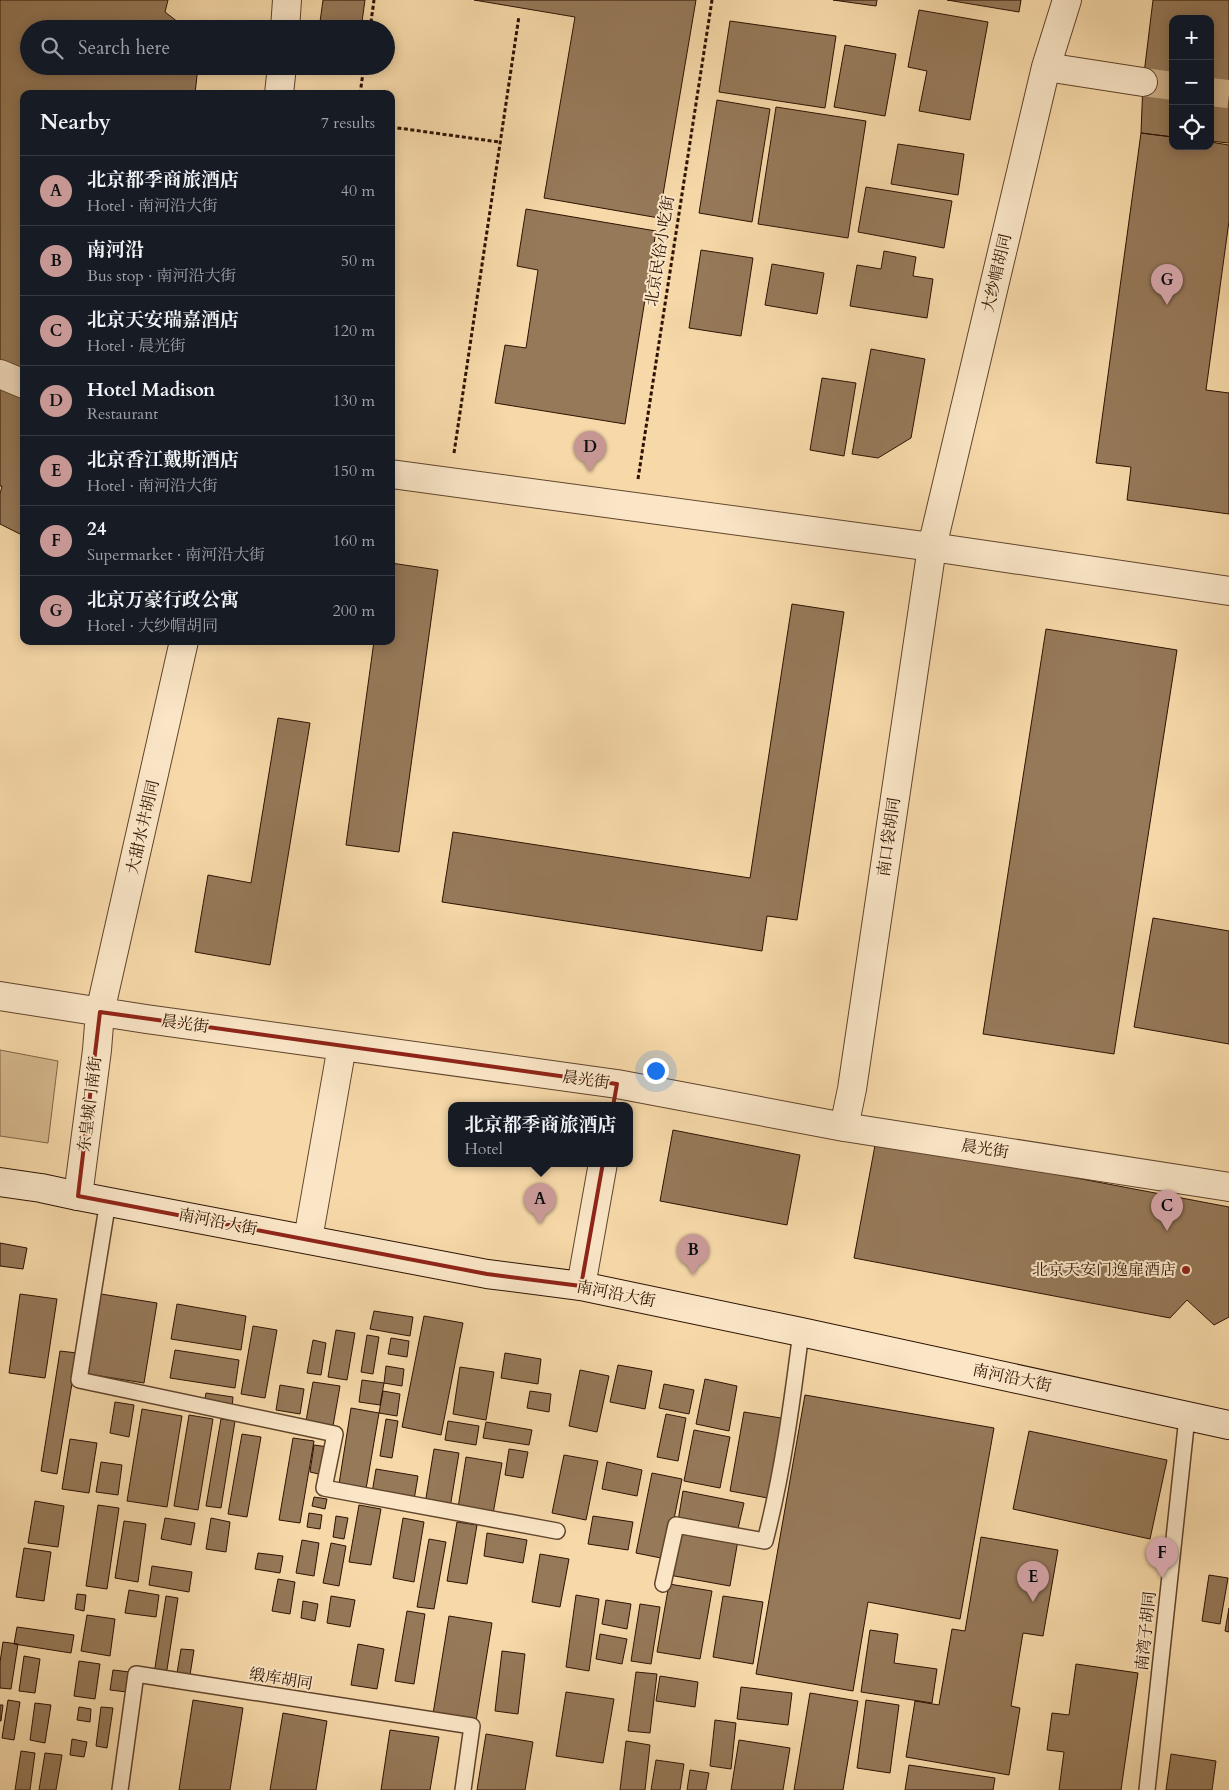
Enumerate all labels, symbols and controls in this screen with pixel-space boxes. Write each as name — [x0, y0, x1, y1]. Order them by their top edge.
map controls — [1169, 15, 1214, 150]
button: + — [1169, 15, 1214, 60]
search box — [20, 20, 395, 75]
icon: search — [38, 34, 66, 62]
text: Search here — [78, 35, 170, 61]
button: − — [1169, 60, 1214, 105]
button: locate — [1169, 105, 1214, 150]
text: Nearby — [40, 108, 111, 137]
text: 7 results — [321, 112, 375, 134]
text: 北京都季商旅酒店 — [87, 167, 239, 193]
text: A — [50, 180, 62, 202]
text: 40 m — [341, 180, 375, 202]
street label: 北京民俗小吃街 — [640, 194, 680, 308]
text: Hotel · 南河沿大街 — [87, 195, 218, 217]
street label: 大纱帽胡同 — [977, 232, 1017, 314]
text: 南河沿 — [87, 237, 144, 263]
text: B — [50, 250, 62, 272]
text: 50 m — [341, 250, 375, 272]
pin: G — [1151, 264, 1183, 305]
text: Bus stop · 南河沿大街 — [87, 265, 237, 287]
text: 北京天安瑞嘉酒店 — [87, 307, 239, 333]
text: C — [50, 320, 62, 342]
text: 120 m — [333, 320, 375, 342]
text: Hotel · 晨光街 — [87, 335, 186, 357]
text: Hotel Madison — [87, 377, 215, 403]
text: D — [49, 390, 63, 412]
text: 130 m — [333, 390, 375, 412]
text: Restaurant — [87, 403, 158, 425]
pin: D — [574, 431, 606, 472]
text: 北京香江戴斯酒店 — [87, 447, 239, 473]
text: E — [51, 460, 61, 482]
text: 150 m — [333, 460, 375, 482]
text: Hotel · 南河沿大街 — [87, 475, 218, 497]
text: 24 — [87, 516, 106, 542]
text: F — [51, 530, 61, 552]
text: 160 m — [333, 530, 375, 552]
text: Supermarket · 南河沿大街 — [87, 544, 265, 566]
text: 北京万豪行政公寓 — [87, 587, 239, 613]
text: G — [49, 600, 63, 622]
text: 200 m — [333, 600, 375, 622]
text: Hotel · 大纱帽胡同 — [87, 615, 218, 637]
street label: 大甜水井胡同 — [121, 778, 165, 876]
street label: 南口袋胡同 — [873, 796, 905, 878]
street label: 晨光街 — [160, 1010, 210, 1038]
street label: 东皇城门南街 — [73, 1055, 107, 1153]
your location — [643, 1058, 669, 1084]
street label: 晨光街 — [561, 1066, 611, 1094]
popup — [448, 1102, 633, 1167]
text: 北京都季商旅酒店 — [464, 1112, 617, 1138]
street label: 晨光街 — [960, 1134, 1010, 1164]
text: Hotel — [464, 1138, 503, 1160]
pin: A — [524, 1183, 556, 1224]
pin: C — [1151, 1190, 1183, 1231]
street label: 南河沿大街 — [177, 1204, 259, 1240]
pin: B — [677, 1234, 709, 1275]
place label: 北京天安门逸扉酒店 — [1032, 1259, 1176, 1281]
marker: 北京天安门逸扉酒店 — [1180, 1264, 1192, 1276]
street label: 南河沿大街 — [575, 1276, 657, 1312]
street label: 南河沿大街 — [971, 1359, 1053, 1397]
pin: F — [1146, 1537, 1178, 1578]
pin: E — [1017, 1561, 1049, 1602]
street label: 南湾子胡同 — [1131, 1590, 1161, 1672]
street label: 缎库胡同 — [248, 1663, 314, 1695]

